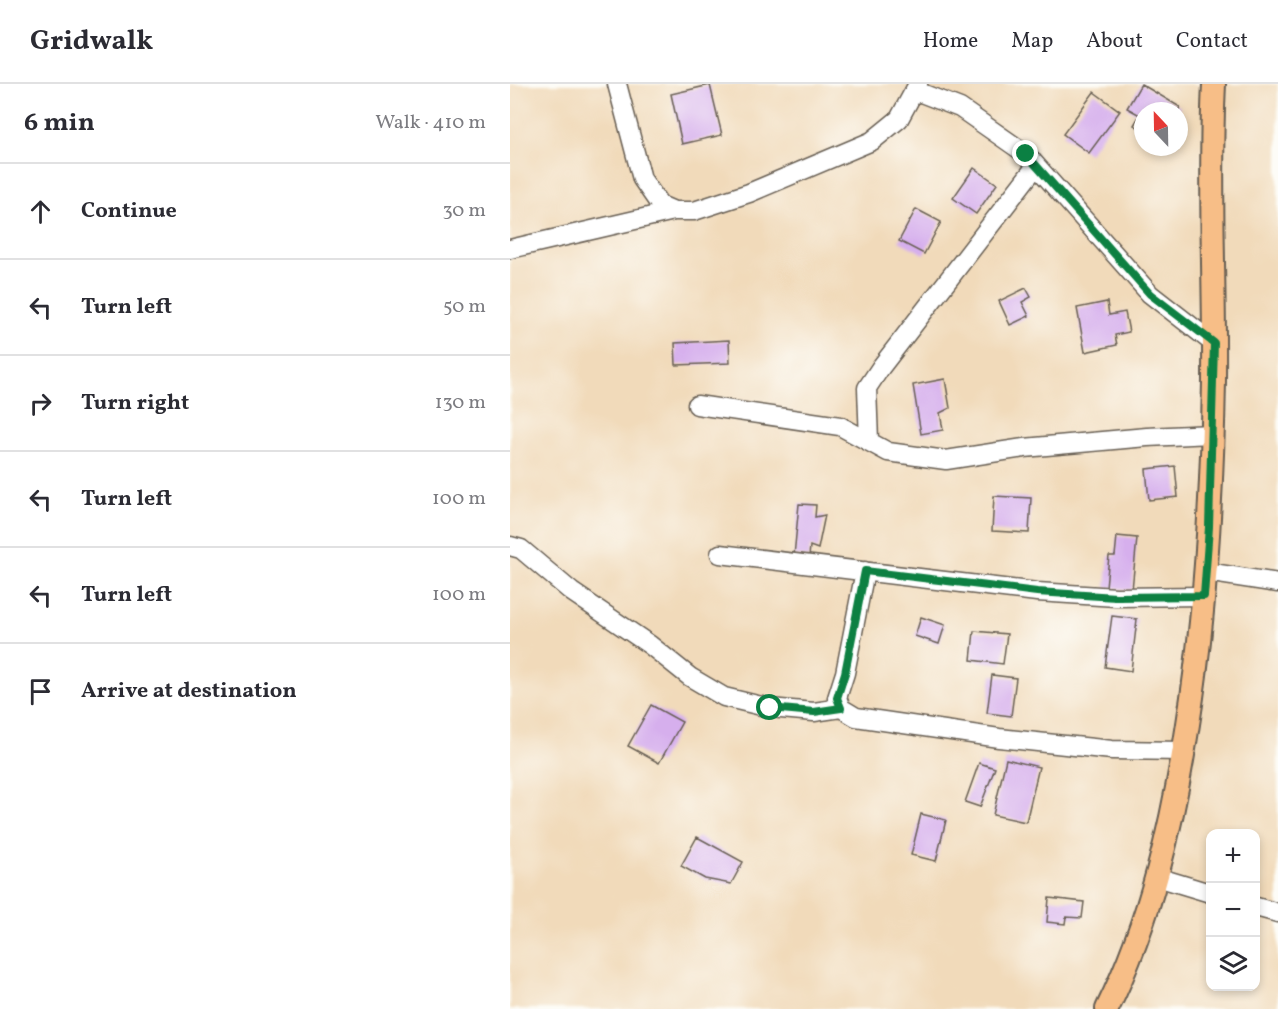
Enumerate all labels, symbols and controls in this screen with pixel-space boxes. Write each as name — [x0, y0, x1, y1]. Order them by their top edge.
text: Gridwalk — [30, 22, 153, 61]
text: Home — [923, 27, 978, 56]
text: Map — [1011, 27, 1053, 56]
text: About — [1086, 27, 1143, 56]
text: Contact — [1176, 27, 1248, 56]
north arrow — [1134, 102, 1188, 156]
text: 6 min — [24, 105, 95, 141]
text: Walk · 410 m — [375, 109, 486, 137]
route end — [1012, 140, 1038, 166]
icon: ahead — [24, 195, 57, 228]
text: Continue — [81, 196, 177, 227]
text: 30 m — [442, 197, 486, 225]
icon: left — [24, 291, 57, 324]
text: Turn left — [81, 292, 172, 323]
text: 50 m — [443, 293, 486, 321]
icon: right — [24, 387, 57, 420]
text: Turn right — [81, 388, 189, 419]
text: 130 m — [435, 389, 486, 417]
icon: left — [24, 483, 57, 516]
text: Turn left — [81, 484, 172, 515]
text: 100 m — [432, 485, 486, 513]
icon: left — [24, 579, 57, 612]
text: Turn left — [81, 580, 172, 611]
text: 100 m — [432, 581, 486, 609]
icon: arrive — [24, 675, 57, 708]
text: Arrive at destination — [81, 676, 297, 707]
route start — [756, 694, 782, 720]
map controls — [1206, 829, 1260, 991]
button: + — [1206, 829, 1260, 883]
button: − — [1206, 883, 1260, 937]
button: layers — [1206, 937, 1260, 991]

